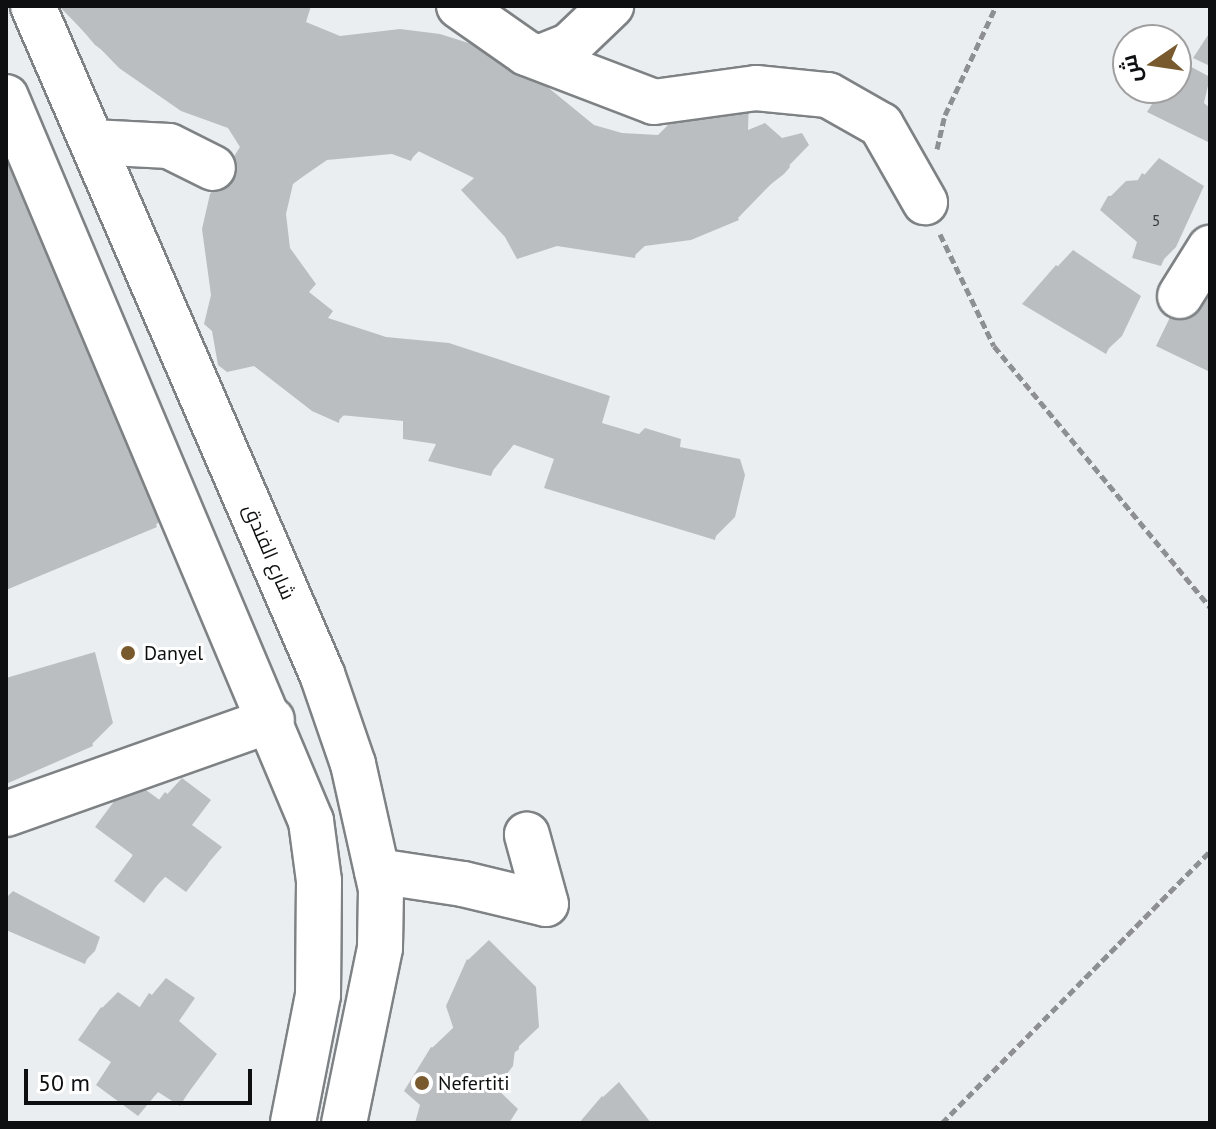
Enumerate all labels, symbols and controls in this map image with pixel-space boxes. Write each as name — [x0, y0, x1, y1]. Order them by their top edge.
north arrow — [1112, 24, 1192, 104]
text: ش — [1114, 52, 1147, 86]
house number: 5 — [1152, 210, 1160, 230]
street label: شارع الفندق — [238, 501, 300, 603]
place label: Danyel — [144, 641, 203, 665]
marker: Danyel — [119, 644, 137, 662]
scale bar — [28, 1053, 256, 1103]
text: 50 m — [38, 1067, 90, 1098]
place label: Nefertiti — [438, 1071, 510, 1095]
marker: Nefertiti — [413, 1074, 431, 1092]

